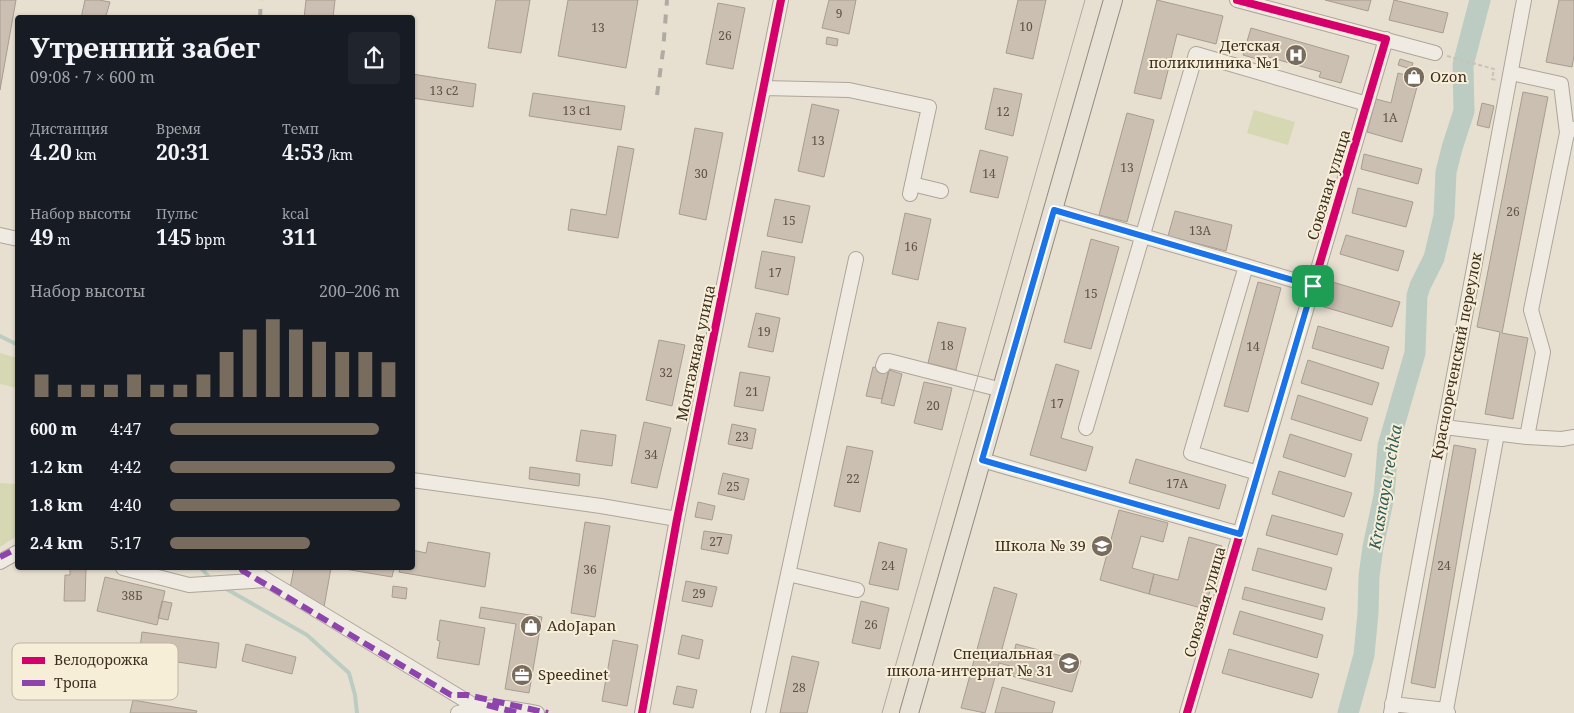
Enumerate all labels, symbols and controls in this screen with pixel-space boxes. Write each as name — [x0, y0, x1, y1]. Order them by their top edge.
house number: 9 — [836, 5, 842, 22]
house number: 10 — [1019, 18, 1033, 35]
house number: 13 — [591, 19, 605, 36]
house number: 26 — [718, 27, 732, 44]
text: Утренний забег — [30, 28, 260, 66]
button: share — [348, 32, 400, 84]
place label: Детская поликлиника №1 — [1149, 35, 1280, 72]
hospital icon: Детская поликлиника №1 — [1284, 43, 1308, 67]
shop icon: Ozon — [1402, 65, 1426, 89]
text: 09:08 · 7 × 600 m — [30, 66, 155, 88]
place label: Ozon — [1430, 66, 1467, 86]
house number: 13 с2 — [429, 82, 459, 99]
house number: 13 с1 — [562, 102, 592, 119]
house number: 12 — [996, 103, 1010, 120]
house number: 1А — [1382, 109, 1398, 126]
text: Дистанция — [30, 119, 108, 138]
text: Время — [156, 119, 201, 138]
text: Темп — [282, 119, 319, 138]
street label: Союзная улица — [1302, 127, 1354, 243]
house number: 13 — [811, 132, 825, 149]
text: 4.20 — [30, 138, 72, 166]
text: 20:31 — [156, 138, 210, 166]
text: 4:53 — [282, 138, 324, 166]
text: km — [72, 145, 97, 164]
text: /km — [324, 145, 353, 164]
house number: 13 — [1120, 159, 1134, 176]
house number: 30 — [694, 165, 708, 182]
house number: 14 — [982, 165, 996, 182]
house number: 26 — [1506, 203, 1520, 220]
text: Набор высоты — [30, 204, 131, 223]
text: Пульс — [156, 204, 198, 223]
text: kcal — [282, 204, 309, 223]
house number: 15 — [782, 212, 796, 229]
house number: 13А — [1189, 222, 1211, 239]
text: 49 — [30, 223, 54, 251]
text: 145 — [156, 223, 192, 251]
text: 311 — [282, 223, 318, 251]
text: m — [54, 230, 71, 249]
text: bpm — [192, 230, 226, 249]
house number: 16 — [904, 238, 918, 255]
street label: Краснореченский переулок — [1426, 250, 1486, 461]
house number: 17 — [768, 264, 782, 281]
pin — [1292, 265, 1334, 307]
icon: arrive — [1299, 272, 1327, 300]
text: Набор высоты — [30, 280, 145, 302]
text: 200–206 m — [319, 280, 400, 302]
street label: Монтажная улица — [671, 283, 719, 423]
house number: 15 — [1084, 285, 1098, 302]
house number: 19 — [757, 323, 771, 340]
house number: 18 — [940, 337, 954, 354]
house number: 14 — [1246, 338, 1260, 355]
house number: 32 — [659, 364, 673, 381]
house number: 21 — [745, 383, 759, 400]
house number: 17 — [1050, 395, 1064, 412]
house number: 20 — [926, 397, 940, 414]
text: 600 m — [30, 418, 77, 440]
text: 4:47 — [110, 418, 141, 440]
water label: Krasnaya rechka — [1363, 422, 1407, 552]
house number: 23 — [735, 428, 749, 445]
house number: 34 — [644, 446, 658, 463]
text: 1.2 km — [30, 456, 83, 478]
text: 4:42 — [110, 456, 141, 478]
house number: 22 — [846, 470, 860, 487]
house number: 17А — [1166, 475, 1188, 492]
house number: 25 — [726, 478, 740, 495]
text: 1.8 km — [30, 494, 83, 516]
text: 4:40 — [110, 494, 141, 516]
text: 2.4 km — [30, 532, 83, 554]
text: 5:17 — [110, 532, 141, 554]
house number: 27 — [709, 533, 723, 550]
school or university icon: Школа № 39 — [1090, 534, 1114, 558]
place label: Школа № 39 — [995, 535, 1086, 555]
street label: Союзная улица — [1179, 544, 1229, 660]
house number: 24 — [881, 557, 895, 574]
house number: 24 — [1437, 557, 1451, 574]
house number: 36 — [583, 561, 597, 578]
house number: 29 — [692, 585, 706, 602]
house number: 38Б — [122, 587, 142, 604]
shop icon: AdoJapan — [519, 614, 543, 638]
place label: AdoJapan — [547, 615, 617, 635]
house number: 26 — [864, 616, 878, 633]
legend — [12, 643, 178, 700]
place label: Специальная школа-интернат № 31 — [887, 643, 1053, 680]
text: Велодорожка — [54, 650, 149, 669]
school or university icon: Специальная школа-интернат № 31 — [1057, 651, 1081, 675]
office icon: Speedinet — [510, 663, 534, 687]
place label: Speedinet — [538, 664, 608, 684]
text: Тропа — [54, 673, 97, 692]
house number: 28 — [792, 679, 806, 696]

